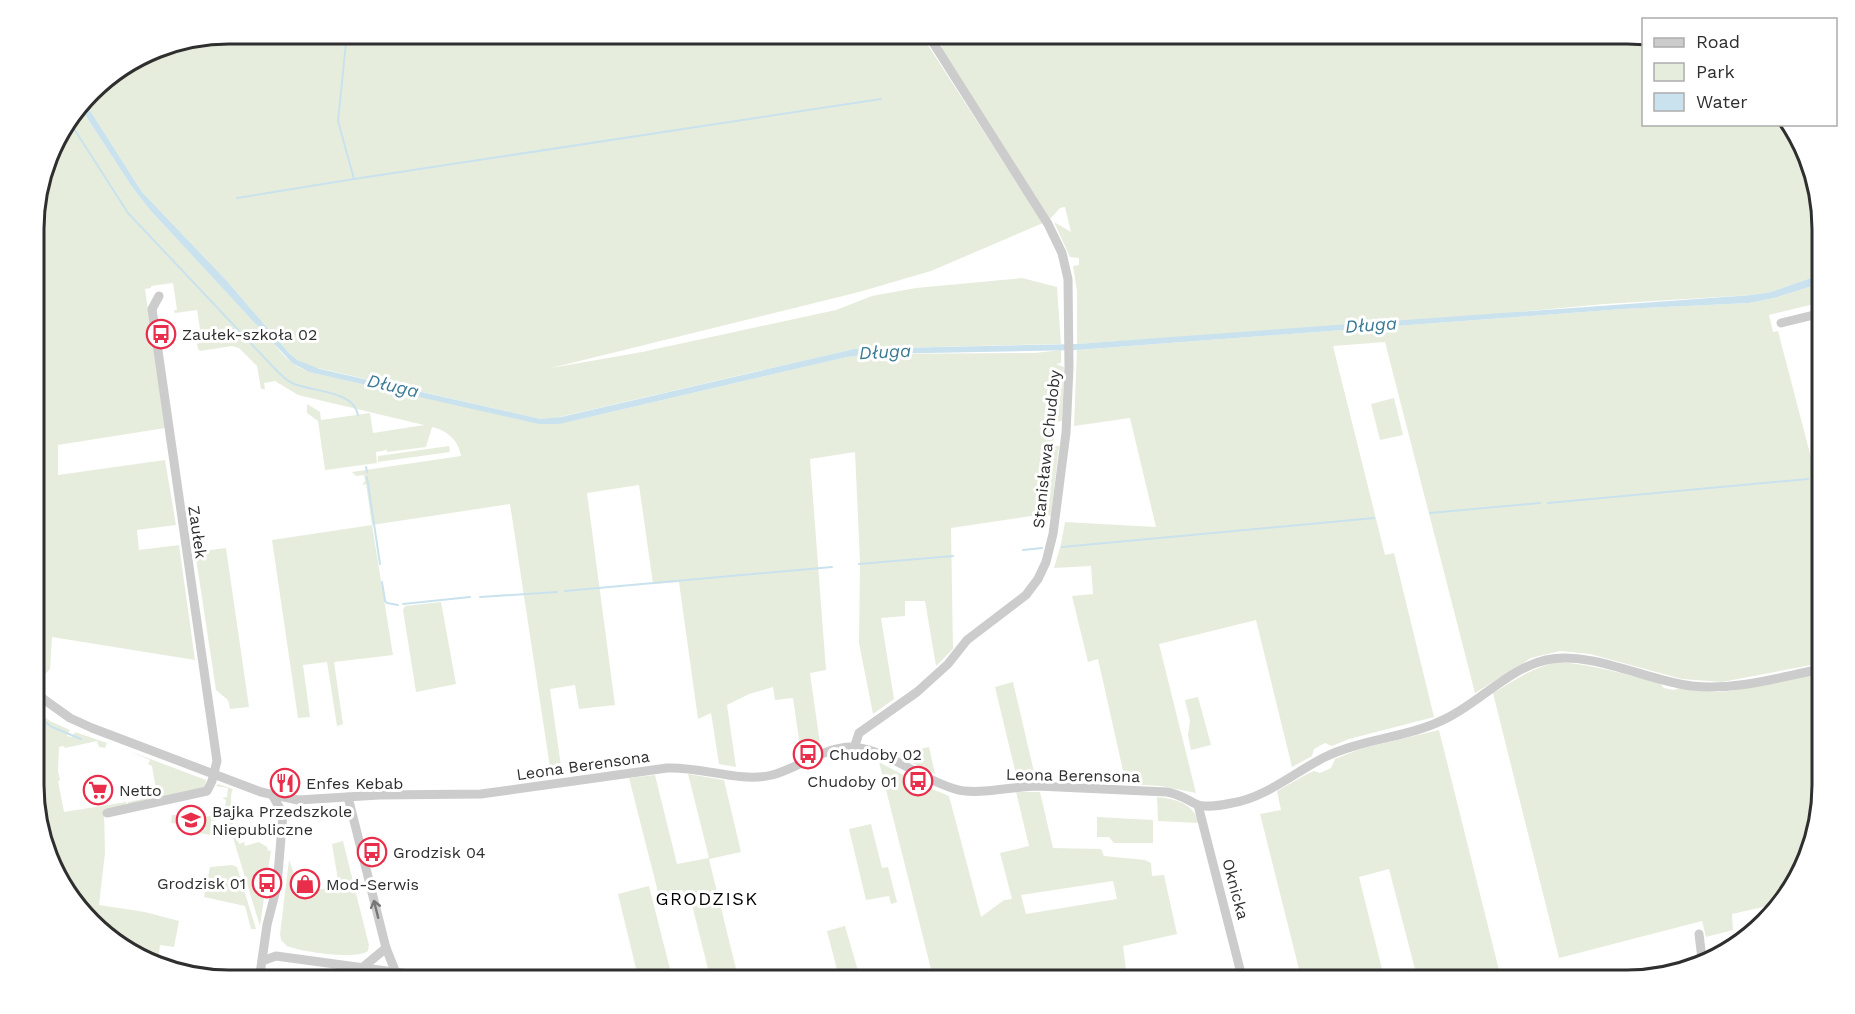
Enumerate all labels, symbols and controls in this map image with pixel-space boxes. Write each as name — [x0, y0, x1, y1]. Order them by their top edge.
legend — [1642, 18, 1837, 126]
text: Road — [1696, 31, 1740, 52]
text: Park — [1696, 61, 1735, 82]
text: Water — [1696, 91, 1748, 112]
water label: Długa — [1344, 312, 1398, 337]
bus stop icon: Zaułek-szkoła 02 — [145, 318, 177, 350]
place label: Zaułek-szkoła 02 — [182, 325, 317, 344]
water label: Długa — [858, 340, 911, 363]
street label: Stanisława Chudoby — [1029, 368, 1064, 529]
water label: Długa — [365, 369, 421, 402]
street label: Zaułek — [184, 504, 211, 560]
bus stop icon: Chudoby 02 — [792, 738, 824, 770]
place label: Chudoby 02 — [829, 745, 922, 764]
street label: Leona Berensona — [515, 747, 651, 784]
bus stop icon: Chudoby 01 — [902, 765, 934, 797]
street label: Leona Berensona — [1006, 765, 1140, 786]
restaurant icon: Enfes Kebab — [269, 767, 301, 799]
place label: Chudoby 01 — [807, 772, 897, 791]
supermarket icon: Netto — [82, 774, 114, 806]
place label: Enfes Kebab — [306, 774, 403, 793]
place label: Netto — [119, 781, 162, 800]
place label: Bajka Przedszkole Niepubliczne — [212, 802, 352, 839]
school or university icon: Bajka Przedszkole Niepubliczne — [175, 804, 207, 836]
bus stop icon: Grodzisk 04 — [356, 836, 388, 868]
place label: Grodzisk 04 — [393, 843, 486, 862]
street label: Oknicka — [1218, 857, 1253, 922]
bus stop icon: Grodzisk 01 — [251, 867, 283, 899]
shop icon: Mod-Serwis — [289, 868, 321, 900]
place label: Grodzisk 01 — [157, 874, 246, 893]
place label: Mod-Serwis — [326, 875, 419, 894]
district label: GRODZISK — [655, 888, 759, 909]
one-way arrow — [369, 900, 381, 919]

